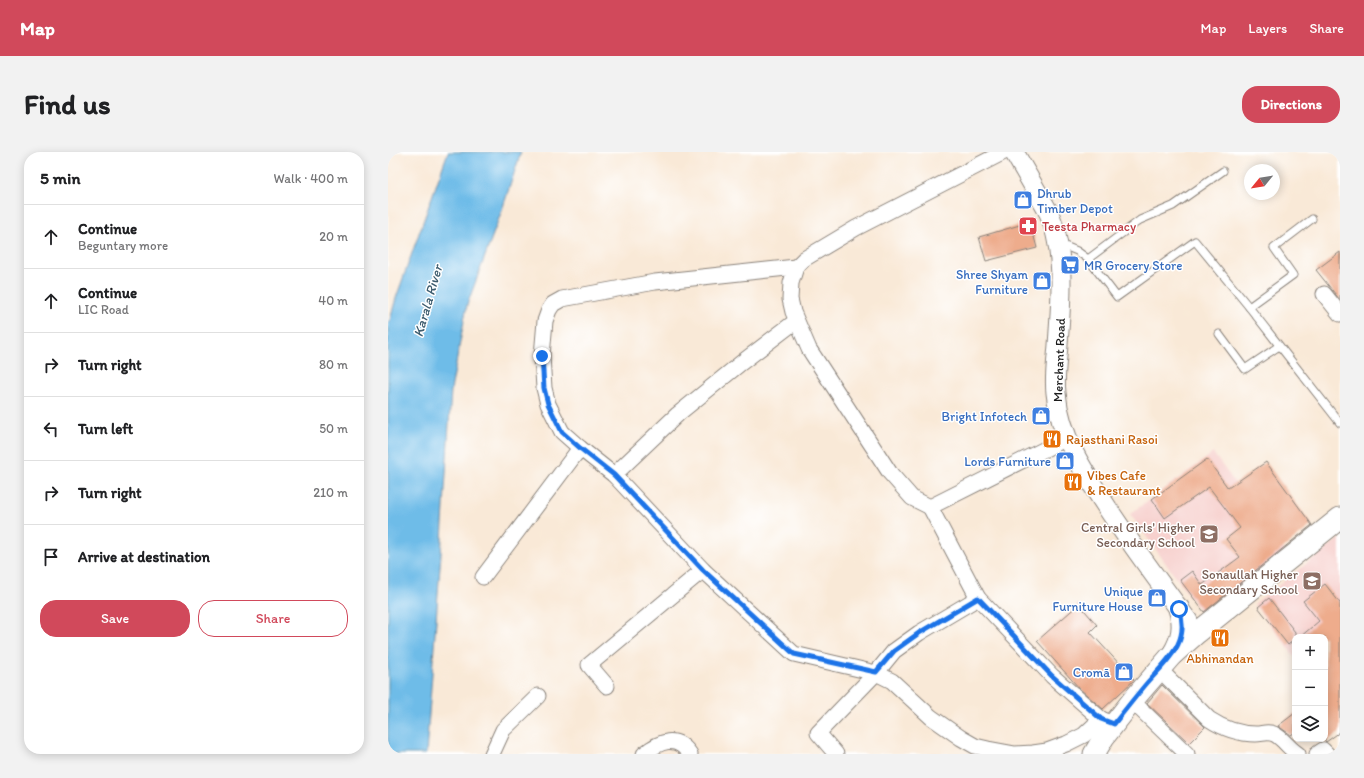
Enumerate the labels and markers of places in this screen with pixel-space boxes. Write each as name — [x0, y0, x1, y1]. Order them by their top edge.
place label: Dhrub Timber Depot — [1037, 186, 1113, 216]
shop icon: Dhrub Timber Depot — [1012, 189, 1034, 211]
pharmacy icon: Teesta Pharmacy — [1017, 215, 1039, 237]
place label: Teesta Pharmacy — [1042, 219, 1136, 234]
supermarket icon: MR Grocery Store — [1059, 254, 1081, 276]
place label: MR Grocery Store — [1084, 258, 1182, 273]
place label: Shree Shyam Furniture — [956, 267, 1029, 297]
shop icon: Shree Shyam Furniture — [1031, 270, 1053, 292]
shop icon: Bright Infotech — [1030, 405, 1052, 427]
place label: Bright Infotech — [942, 409, 1027, 424]
restaurant icon: Rajasthani Rasoi — [1041, 428, 1063, 450]
place label: Rajasthani Rasoi — [1066, 432, 1158, 447]
shop icon: Lords Furniture — [1054, 450, 1076, 472]
place label: Lords Furniture — [964, 454, 1051, 469]
place label: Vibes Cafe & Restaurant — [1087, 468, 1161, 498]
restaurant icon: Vibes Cafe & Restaurant — [1062, 471, 1084, 493]
place label: Central Girls' Higher Secondary School — [1081, 520, 1196, 550]
school or university icon: Central Girls' Higher Secondary School — [1198, 523, 1220, 545]
place label: Sonaullah Higher Secondary School — [1200, 567, 1299, 597]
school or university icon: Sonaullah Higher Secondary School — [1301, 570, 1323, 592]
place label: Unique Furniture House — [1053, 584, 1143, 614]
shop icon: Unique Furniture House — [1146, 587, 1168, 609]
restaurant icon: Abhinandan — [1209, 627, 1231, 649]
place label: Abhinandan — [1186, 651, 1254, 666]
shop icon: Cromā — [1113, 661, 1135, 683]
place label: Cromā — [1073, 665, 1110, 680]

